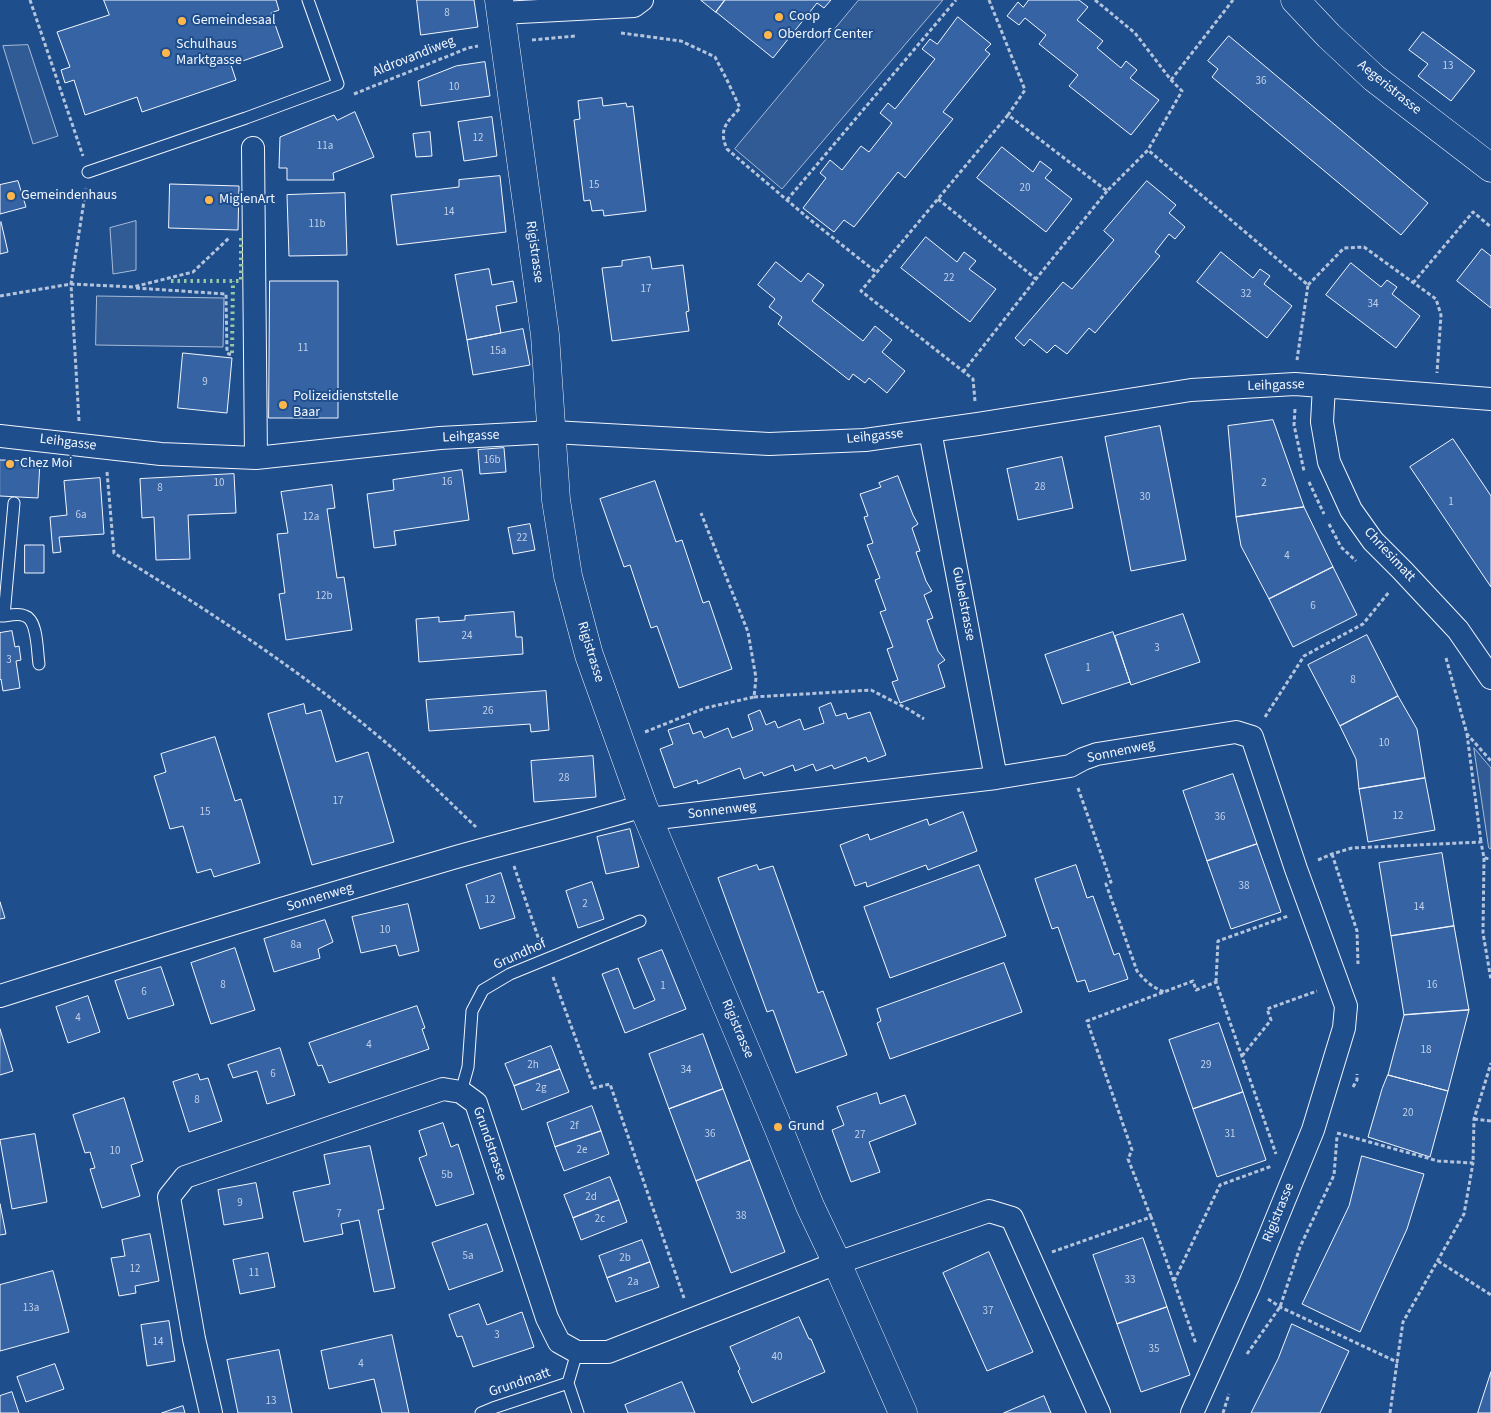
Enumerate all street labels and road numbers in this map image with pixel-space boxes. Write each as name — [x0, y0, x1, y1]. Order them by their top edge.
street label: Aldrovandiweg — [370, 33, 458, 81]
street label: Aegeristrasse — [1354, 57, 1424, 119]
street label: Rigistrasse — [521, 220, 547, 284]
street label: Leihgasse — [1247, 377, 1305, 395]
street label: Leihgasse — [846, 426, 904, 448]
street label: Leihgasse — [442, 427, 500, 447]
street label: Leihgasse — [39, 431, 97, 455]
street label: Chriesimatt — [1360, 524, 1418, 586]
street label: Gubelstrasse — [948, 566, 978, 642]
street label: Rigistrasse — [573, 620, 607, 684]
street label: Sonnenweg — [1086, 737, 1156, 767]
street label: Sonnenweg — [687, 798, 757, 824]
street label: Sonnenweg — [285, 880, 355, 916]
street label: Grundhof — [491, 936, 549, 974]
street label: Rigistrasse — [717, 997, 757, 1061]
street label: Grundstrasse — [469, 1105, 509, 1183]
street label: Rigistrasse — [1260, 1181, 1298, 1245]
street label: Grundmatt — [487, 1365, 553, 1401]

